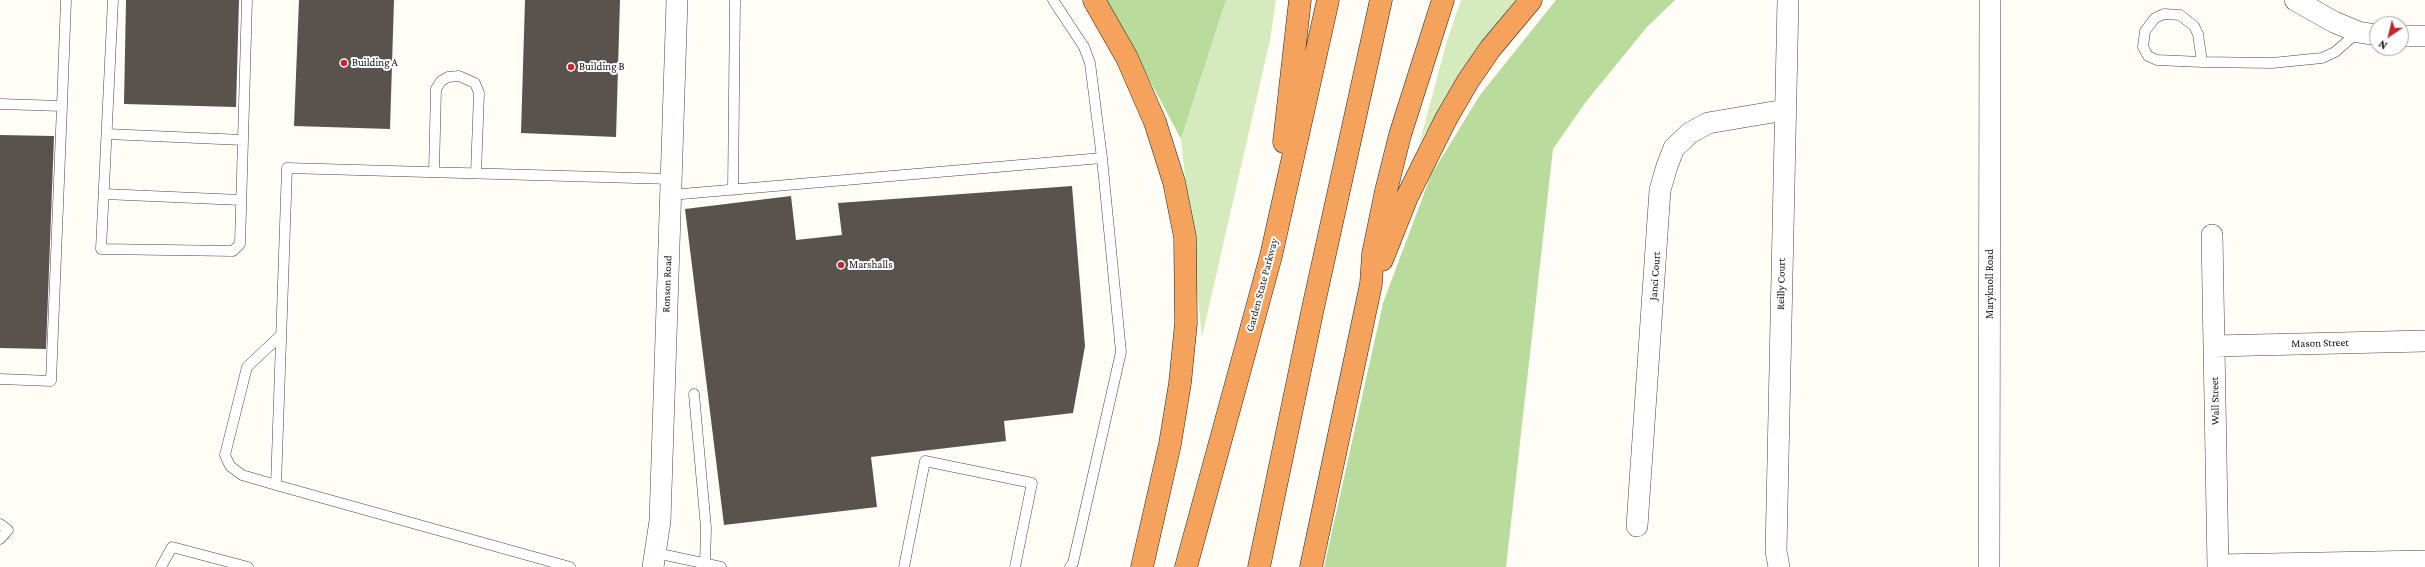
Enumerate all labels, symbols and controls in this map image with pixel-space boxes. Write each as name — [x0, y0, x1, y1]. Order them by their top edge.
north arrow — [2369, 16, 2409, 56]
text: N — [2376, 38, 2389, 52]
place label: Building A — [352, 56, 398, 70]
marker: Building A — [339, 58, 349, 68]
place label: Building B — [579, 60, 625, 74]
marker: Building B — [566, 62, 576, 72]
street label: Garden State Parkway — [1243, 237, 1281, 333]
street label: Maryknoll Road — [1983, 249, 1997, 319]
street label: Janci Court — [1647, 251, 1663, 301]
street label: Ronson Road — [659, 255, 675, 313]
place label: Marshalls — [849, 258, 892, 272]
street label: Reilly Court — [1774, 258, 1788, 310]
marker: Marshalls — [836, 260, 846, 270]
street label: Mason Street — [2291, 336, 2349, 350]
street label: Wall Street — [2208, 377, 2222, 425]

